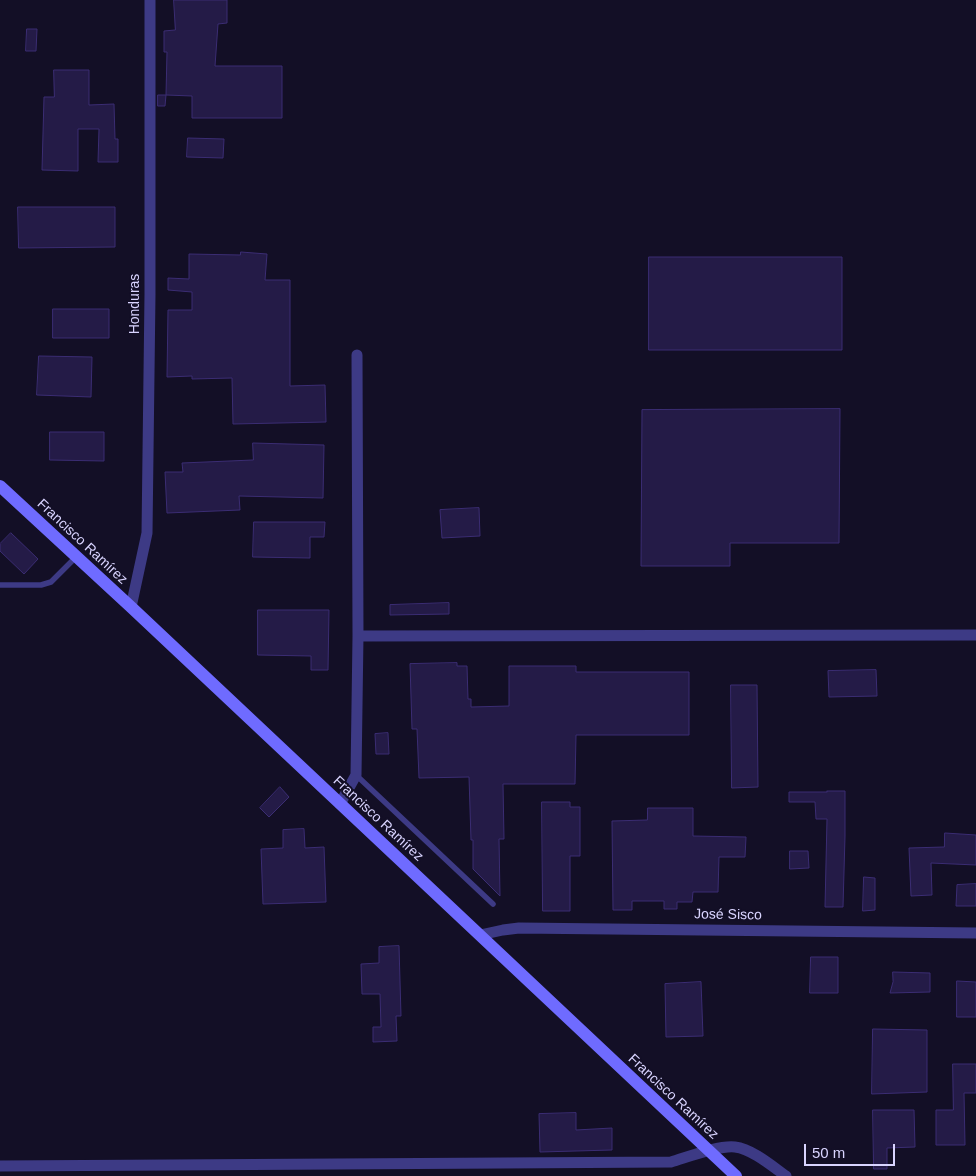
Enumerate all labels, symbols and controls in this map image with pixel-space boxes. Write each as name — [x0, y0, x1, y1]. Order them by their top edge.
street label: Honduras — [127, 274, 143, 334]
street label: Francisco Ramírez — [33, 496, 131, 588]
street label: Francisco Ramírez — [329, 773, 427, 865]
street label: José Sisco — [694, 906, 762, 924]
street label: Francisco Ramírez — [624, 1051, 722, 1143]
scale bar — [806, 1134, 897, 1166]
text: 50 m — [812, 1144, 845, 1161]

